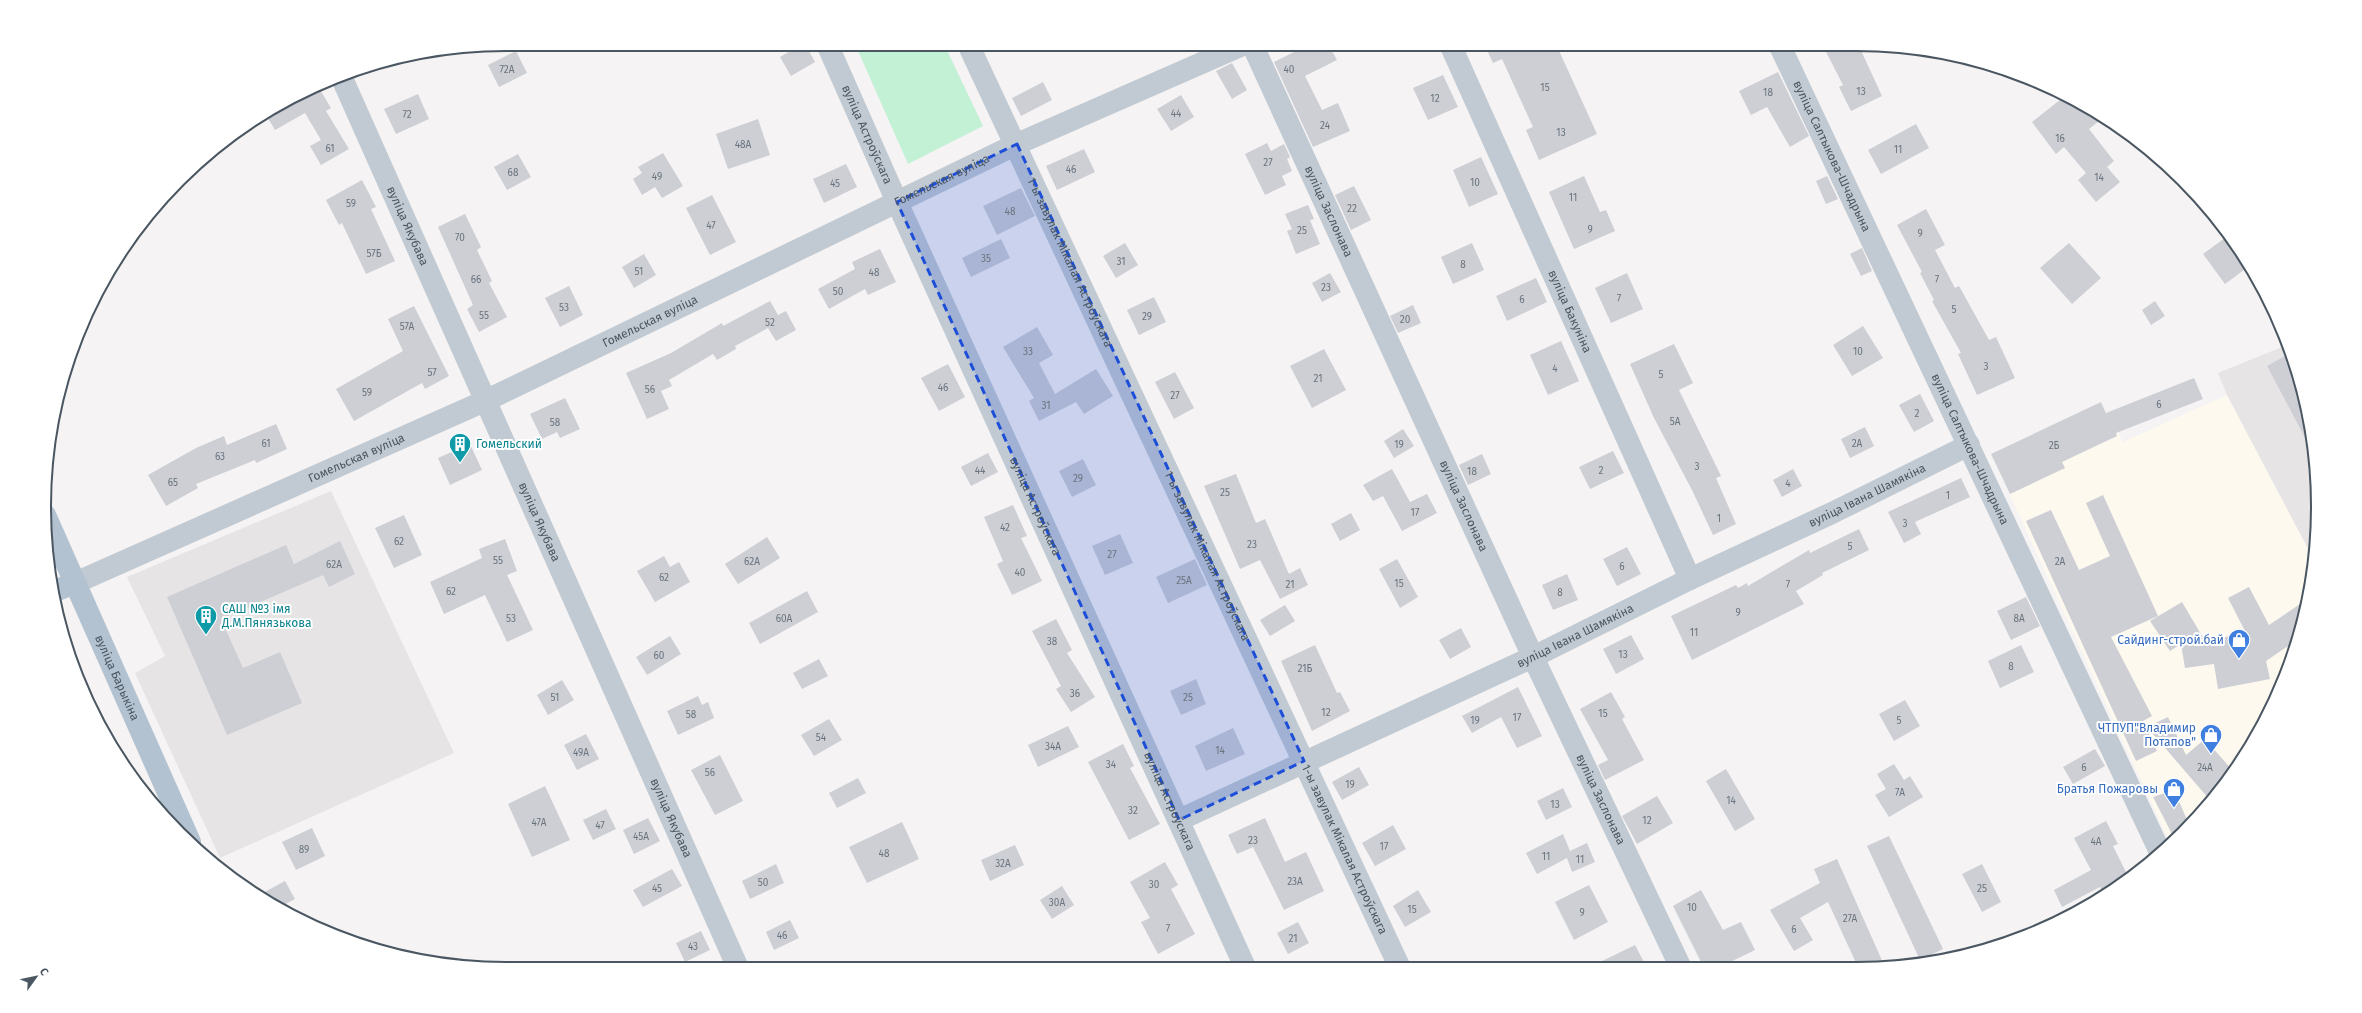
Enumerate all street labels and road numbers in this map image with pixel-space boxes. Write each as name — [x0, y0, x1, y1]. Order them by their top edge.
street label: вуліца Салтыкова-Шчадрына — [1790, 78, 1873, 234]
street label: вуліца Астроўскага — [839, 83, 895, 186]
street label: Гомельская вуліца — [892, 151, 992, 209]
street label: вуліца Заслонава — [1302, 163, 1356, 259]
street label: 1-ы завулак Мікалая Астроўскага — [1024, 175, 1116, 349]
street label: вуліца Якубава — [384, 184, 431, 268]
street label: вуліца Бакуніна — [1545, 268, 1595, 355]
street label: Гомельская вуліца — [600, 292, 700, 350]
street label: вуліца Салтыкова-Шчадрына — [1928, 371, 2012, 527]
street label: Гомельская вуліца — [306, 430, 407, 485]
street label: вуліца Астроўскага — [1007, 455, 1064, 558]
street label: вуліца Заслонава — [1437, 458, 1491, 554]
street label: вуліца Івана Шамякіна — [1806, 461, 1928, 530]
street label: 1-ы завулак Мікалая Астроўскага — [1162, 469, 1253, 643]
street label: вуліца Якубава — [516, 480, 563, 564]
street label: вуліца Івана Шамякіна — [1515, 601, 1636, 670]
street label: вуліца Барыкіна — [92, 633, 142, 723]
street label: вуліца Астроўскага — [1141, 750, 1198, 853]
street label: вуліца Заслонава — [1573, 752, 1628, 847]
street label: 1-ы завулак Мікалая Астроўскага — [1299, 762, 1390, 937]
street label: вуліца Якубава — [647, 776, 695, 860]

